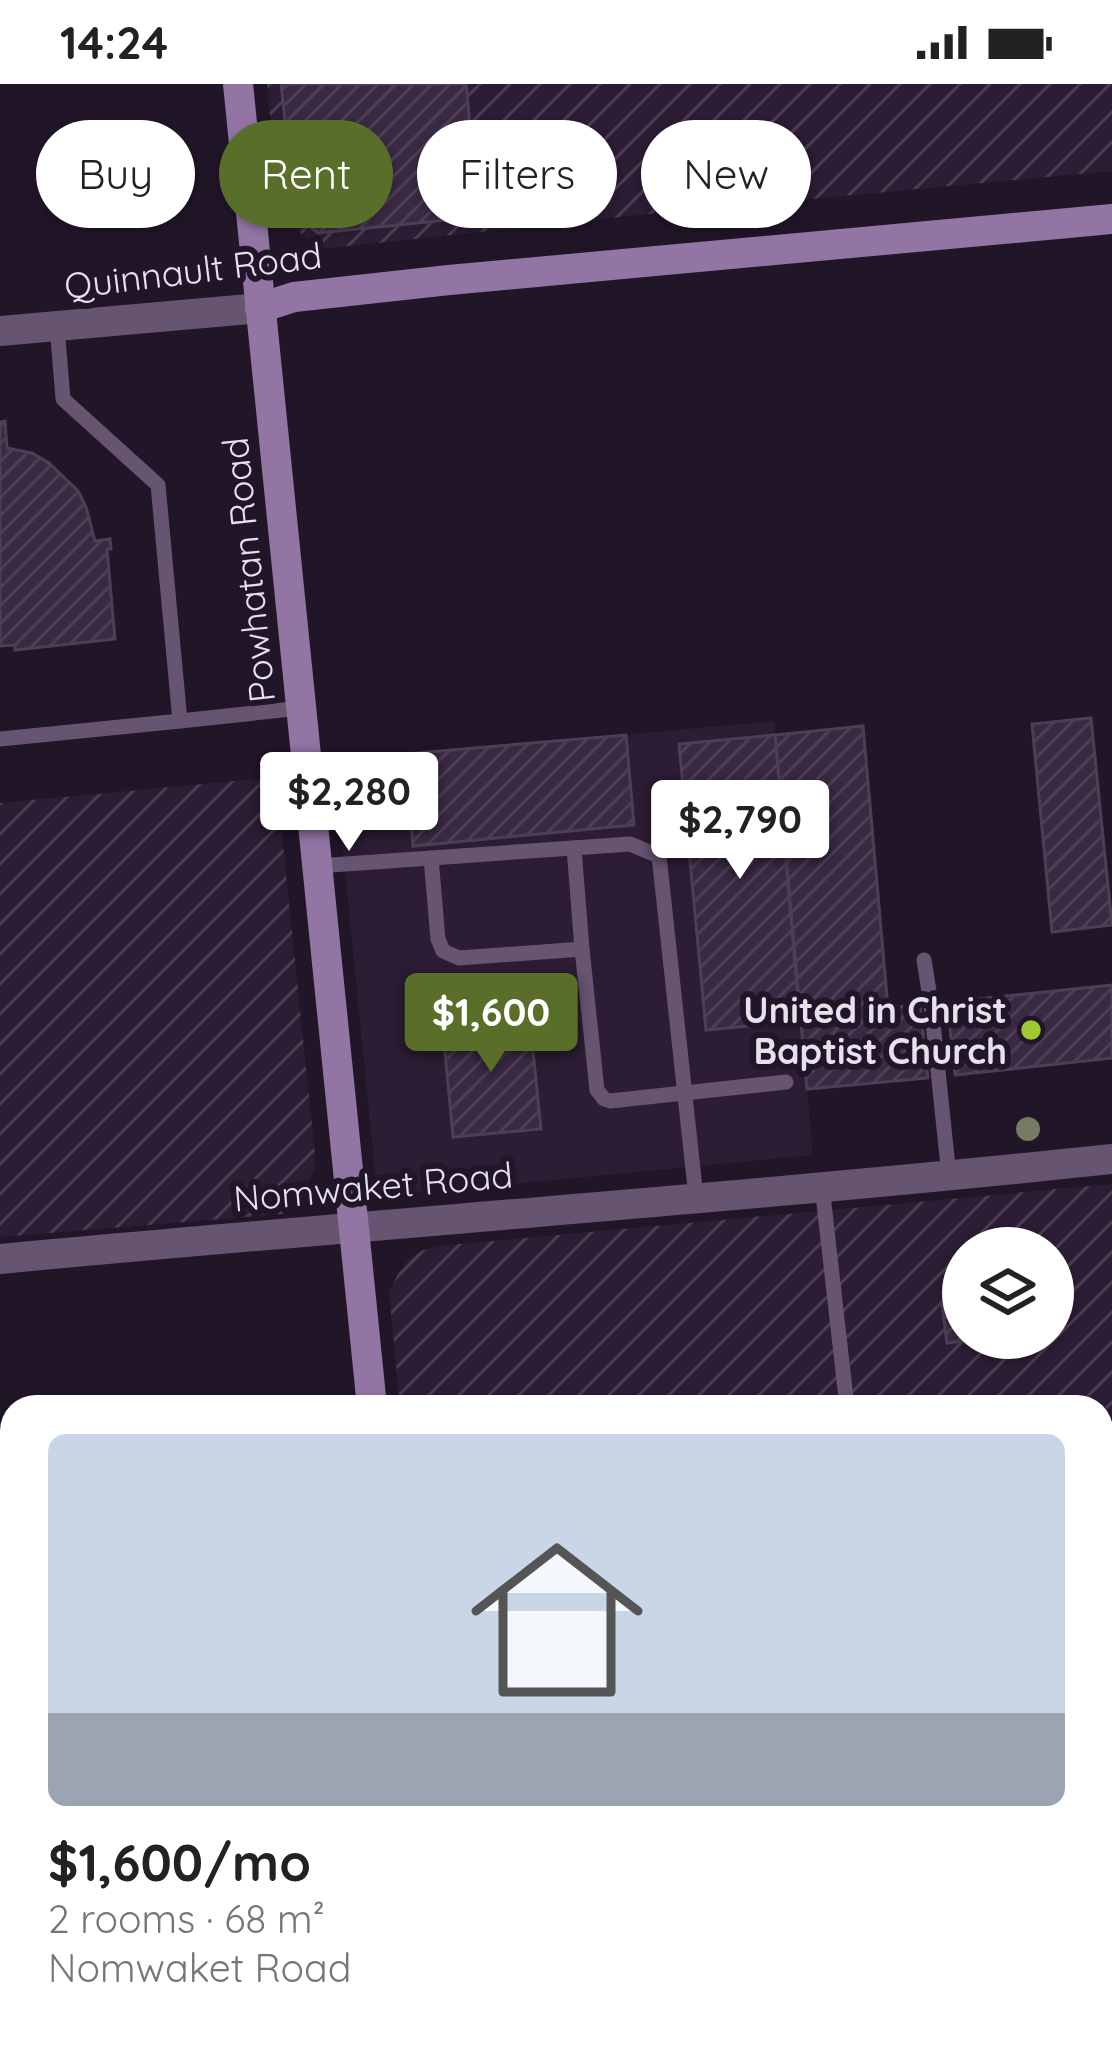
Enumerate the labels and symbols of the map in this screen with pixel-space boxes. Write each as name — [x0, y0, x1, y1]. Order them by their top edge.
street label: Quinnault Road — [62, 232, 324, 308]
street label: Powhatan Road — [212, 435, 284, 705]
pin: $2,280 — [251, 752, 447, 854]
pin: $2,790 — [642, 780, 838, 882]
pin: $1,600 — [393, 973, 589, 1075]
place label: United in Christ Baptist Church — [743, 987, 1007, 1073]
marker: United in Christ Baptist Church — [1018, 1017, 1044, 1043]
street label: Nomwaket Road — [232, 1151, 514, 1221]

